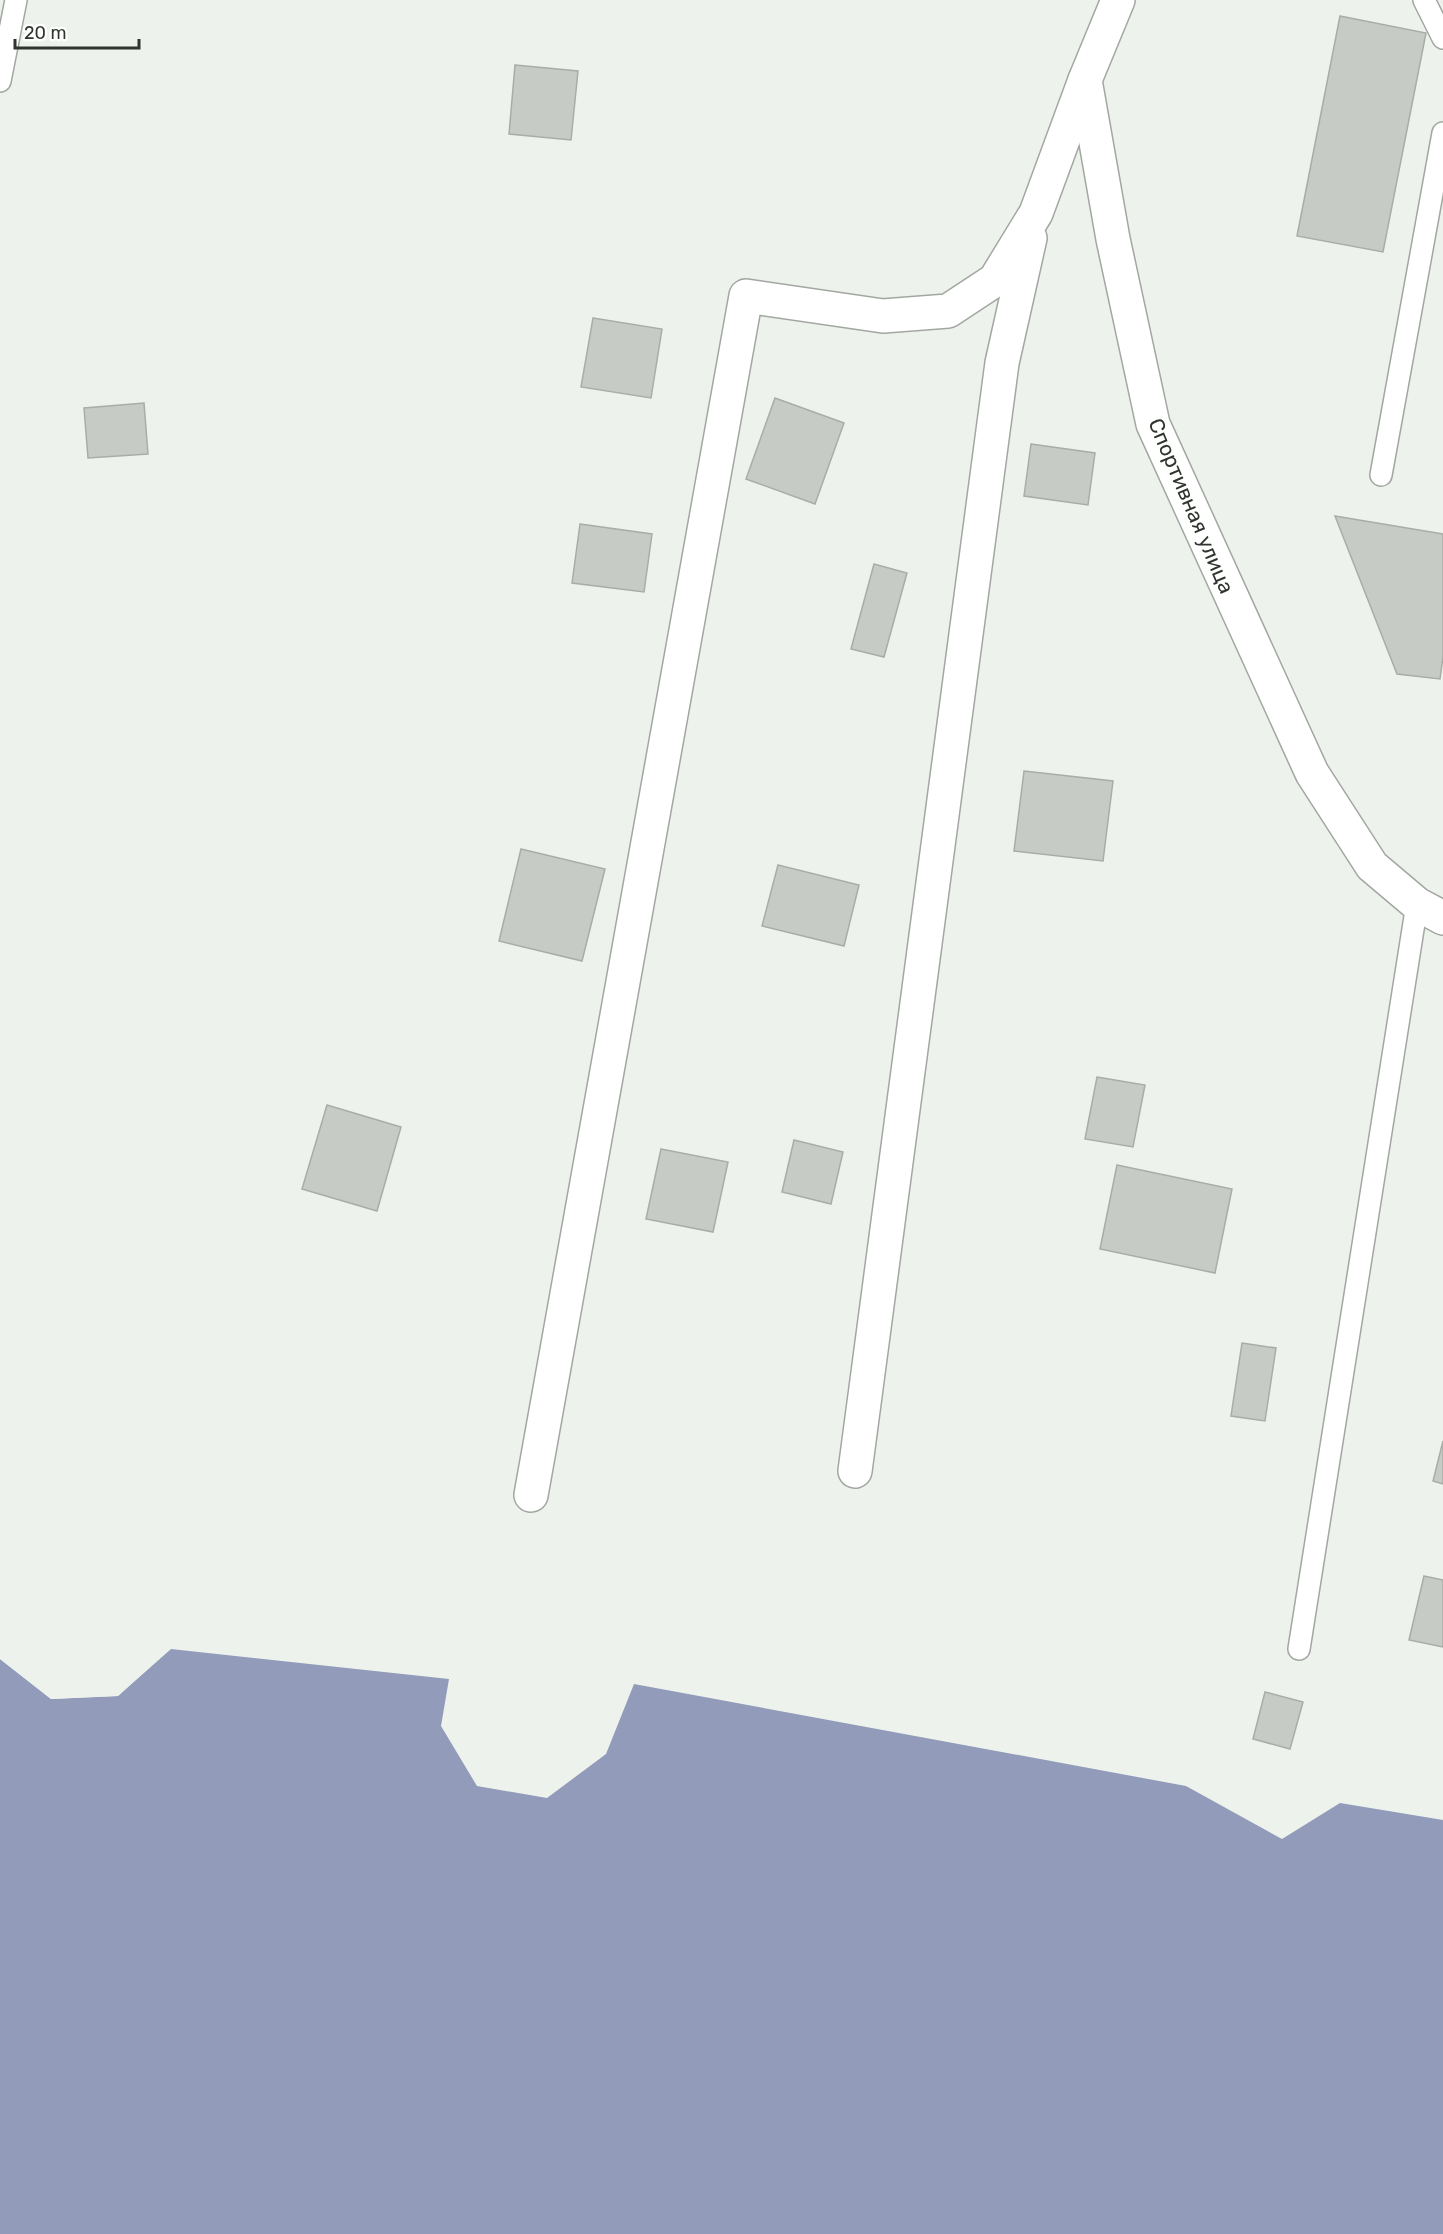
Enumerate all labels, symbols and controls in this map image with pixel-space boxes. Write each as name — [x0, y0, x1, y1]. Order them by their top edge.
scale bar — [15, 12, 140, 50]
text: 20 m — [24, 22, 66, 44]
street label: Спортивная улица — [1143, 415, 1240, 597]

